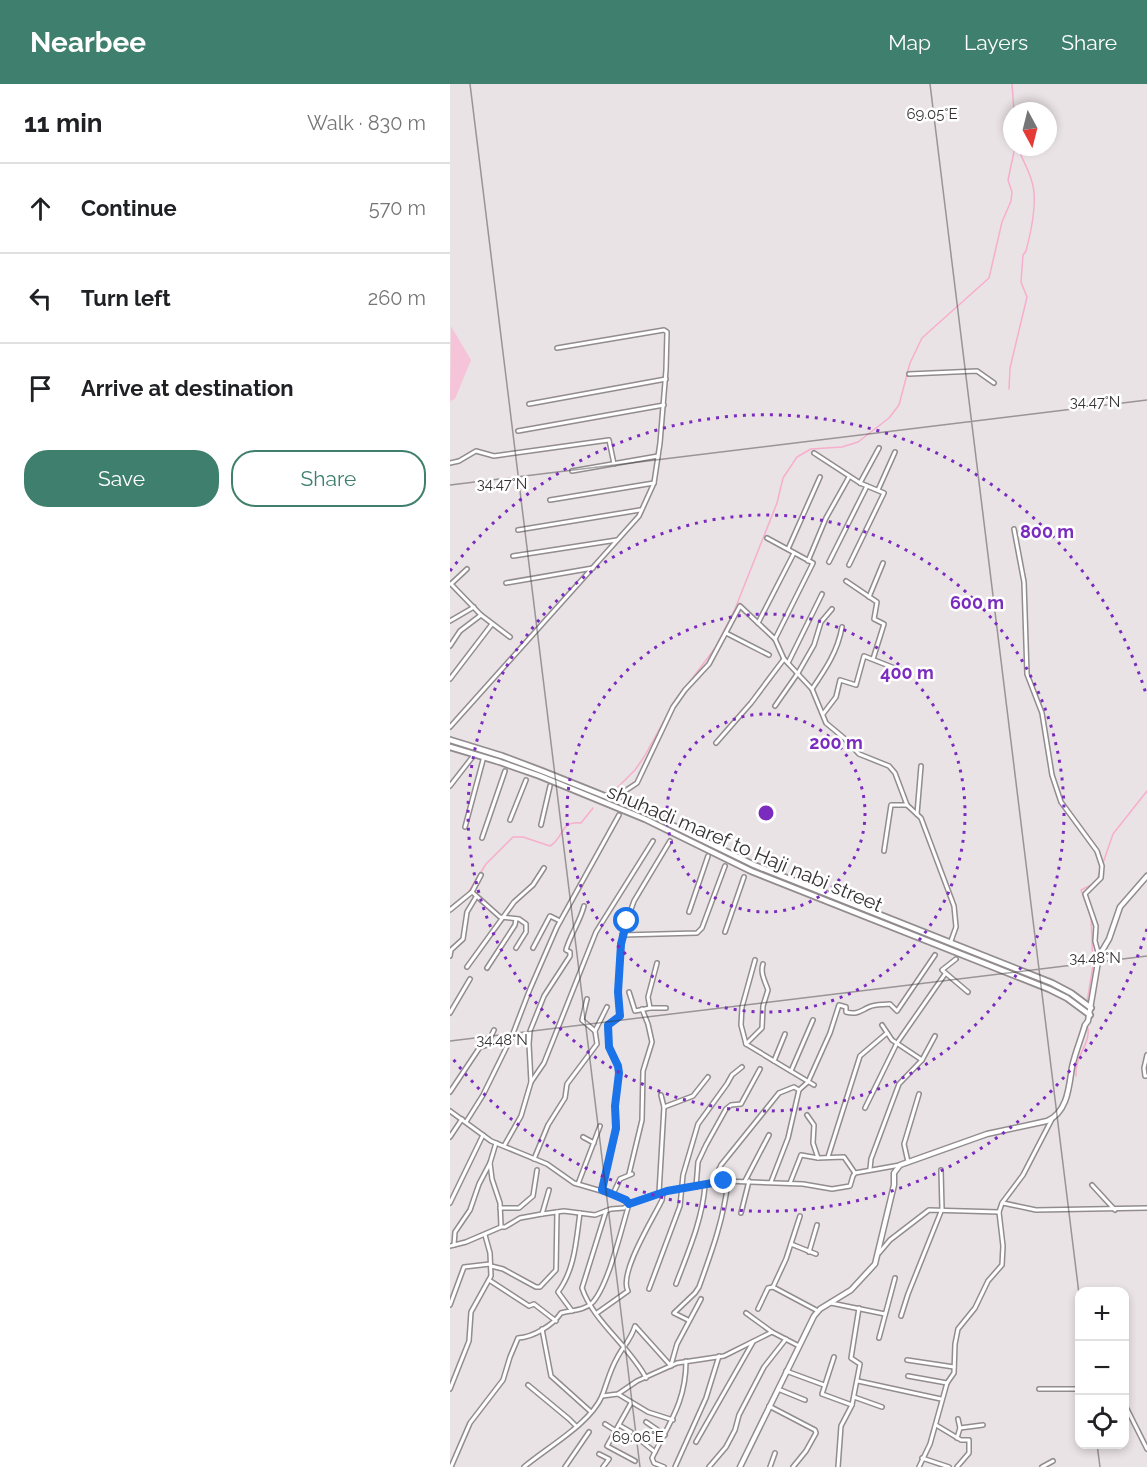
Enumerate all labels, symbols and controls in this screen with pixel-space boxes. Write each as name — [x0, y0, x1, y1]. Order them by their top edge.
text: Nearbee — [30, 26, 146, 59]
text: Map — [888, 30, 931, 55]
text: Layers — [964, 30, 1028, 55]
text: Share — [1061, 30, 1117, 55]
north arrow — [1003, 102, 1057, 156]
text: 69.05°E — [906, 105, 958, 123]
text: 11 min — [24, 108, 102, 138]
text: Walk · 830 m — [307, 111, 426, 135]
icon: ahead — [24, 192, 57, 225]
text: Continue — [81, 195, 177, 221]
text: 570 m — [369, 196, 426, 220]
icon: left — [24, 282, 57, 315]
text: Turn left — [81, 285, 171, 311]
text: 260 m — [368, 286, 426, 310]
icon: arrive — [24, 372, 57, 405]
text: Arrive at destination — [81, 375, 294, 401]
text: 34.47°N — [1070, 393, 1120, 411]
button: Save — [24, 450, 219, 507]
button: Share — [231, 450, 426, 507]
text: 34.47°N — [477, 475, 527, 493]
text: 800 m — [1020, 521, 1074, 542]
text: 600 m — [950, 592, 1004, 613]
text: 400 m — [880, 662, 934, 683]
text: 200 m — [809, 732, 863, 753]
street label: shuhadi maref to Haji nabi street — [604, 779, 887, 917]
centre of rings — [756, 803, 776, 823]
route start — [613, 907, 639, 933]
text: 34.48°N — [1069, 949, 1121, 967]
text: 34.48°N — [476, 1031, 528, 1049]
route end — [710, 1167, 736, 1193]
map controls — [1075, 1287, 1129, 1449]
button: + — [1075, 1287, 1129, 1341]
button: − — [1075, 1341, 1129, 1395]
button: locate — [1075, 1395, 1129, 1449]
text: 69.06°E — [612, 1428, 664, 1446]

